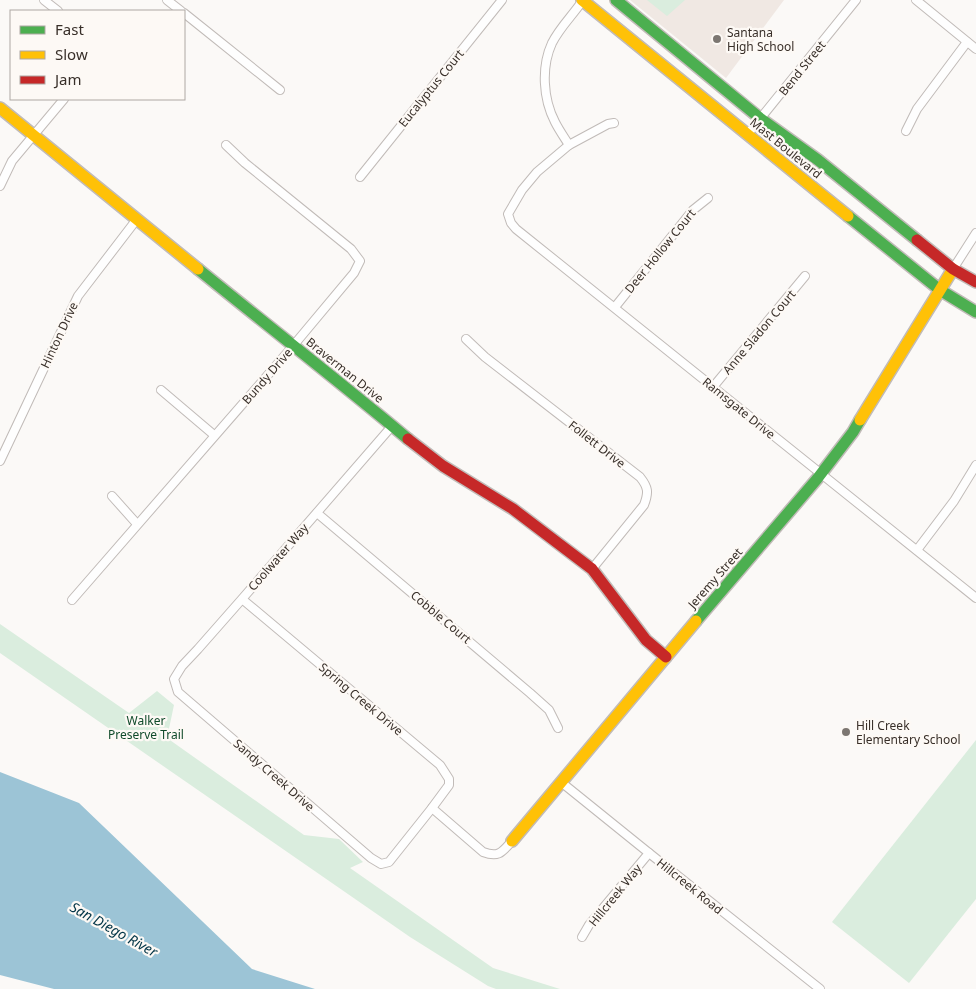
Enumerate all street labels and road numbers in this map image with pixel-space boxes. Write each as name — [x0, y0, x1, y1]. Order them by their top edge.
street label: Bend Street — [775, 36, 830, 99]
street label: Eucalyptus Court — [394, 45, 468, 130]
street label: Mast Boulevard — [747, 114, 825, 182]
street label: Deer Hollow Court — [621, 205, 700, 297]
street label: Anne Sladon Court — [719, 286, 800, 378]
street label: Hinton Drive — [36, 299, 82, 371]
street label: Braverman Drive — [303, 333, 388, 407]
street label: Bundy Drive — [238, 344, 296, 408]
street label: Ramsgate Drive — [699, 373, 779, 443]
street label: Follett Drive — [565, 416, 629, 472]
street label: Coolwater Way — [244, 519, 313, 594]
street label: Jeremy Street — [683, 543, 747, 613]
street label: Cobble Court — [407, 587, 475, 648]
street label: Spring Creek Drive — [315, 659, 407, 739]
street label: Sandy Creek Drive — [230, 735, 318, 815]
street label: Hillcreek Road — [653, 854, 727, 918]
street label: Hillcreek Way — [585, 860, 646, 930]

